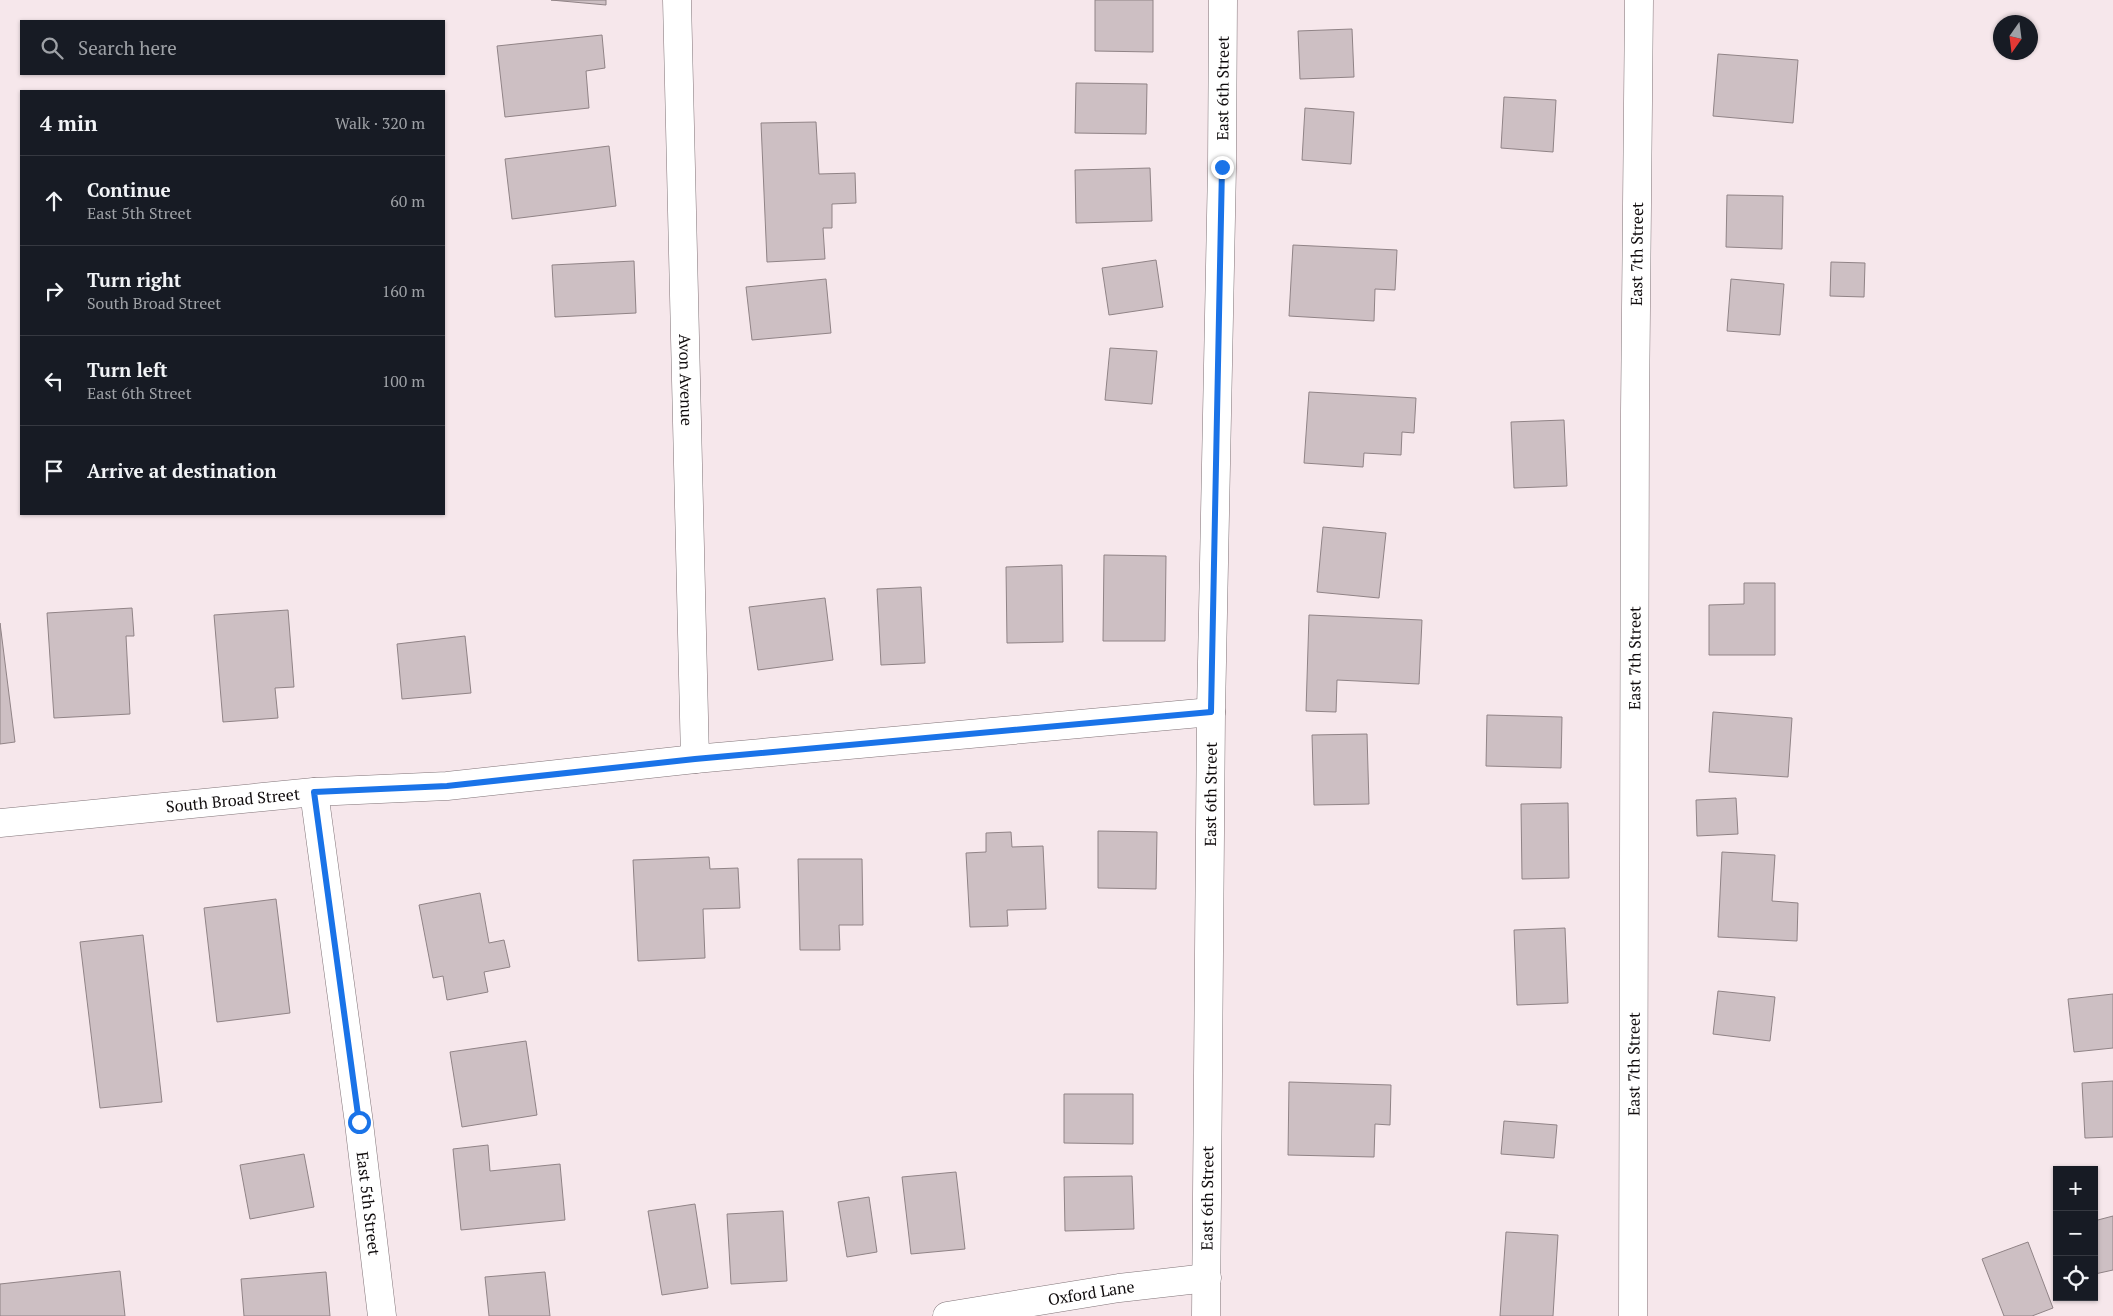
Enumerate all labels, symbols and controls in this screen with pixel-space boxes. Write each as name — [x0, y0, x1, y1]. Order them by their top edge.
north arrow — [1993, 15, 2038, 60]
search box — [20, 20, 445, 75]
icon: search — [38, 34, 66, 62]
text: Search here — [78, 35, 177, 60]
street label: East 6th Street — [1211, 36, 1234, 141]
text: 4 min — [40, 109, 97, 137]
text: Walk · 320 m — [335, 112, 425, 134]
route end — [1211, 156, 1234, 179]
text: Continue — [87, 177, 171, 202]
icon: ahead — [40, 187, 68, 215]
text: 60 m — [390, 190, 425, 212]
text: East 5th Street — [87, 202, 192, 224]
street label: East 7th Street — [1625, 202, 1648, 306]
text: Turn right — [87, 267, 181, 292]
icon: right — [40, 277, 68, 305]
text: 160 m — [382, 280, 425, 302]
text: South Broad Street — [87, 292, 221, 314]
street label: Avon Avenue — [674, 334, 698, 426]
text: Turn left — [87, 357, 168, 382]
icon: left — [40, 367, 68, 395]
text: 100 m — [382, 370, 425, 392]
text: East 6th Street — [87, 382, 192, 404]
icon: arrive — [40, 457, 68, 485]
text: Arrive at destination — [87, 458, 276, 483]
street label: East 7th Street — [1623, 606, 1646, 710]
street label: East 6th Street — [1199, 742, 1222, 846]
street label: South Broad Street — [165, 782, 301, 818]
street label: East 7th Street — [1622, 1012, 1645, 1116]
route start — [348, 1111, 371, 1134]
street label: East 6th Street — [1196, 1146, 1218, 1250]
street label: East 5th Street — [351, 1150, 386, 1257]
map controls — [2053, 1166, 2098, 1301]
button: + — [2053, 1166, 2098, 1211]
button: − — [2053, 1211, 2098, 1256]
button: locate — [2053, 1256, 2098, 1301]
street label: Oxford Lane — [1046, 1275, 1136, 1310]

